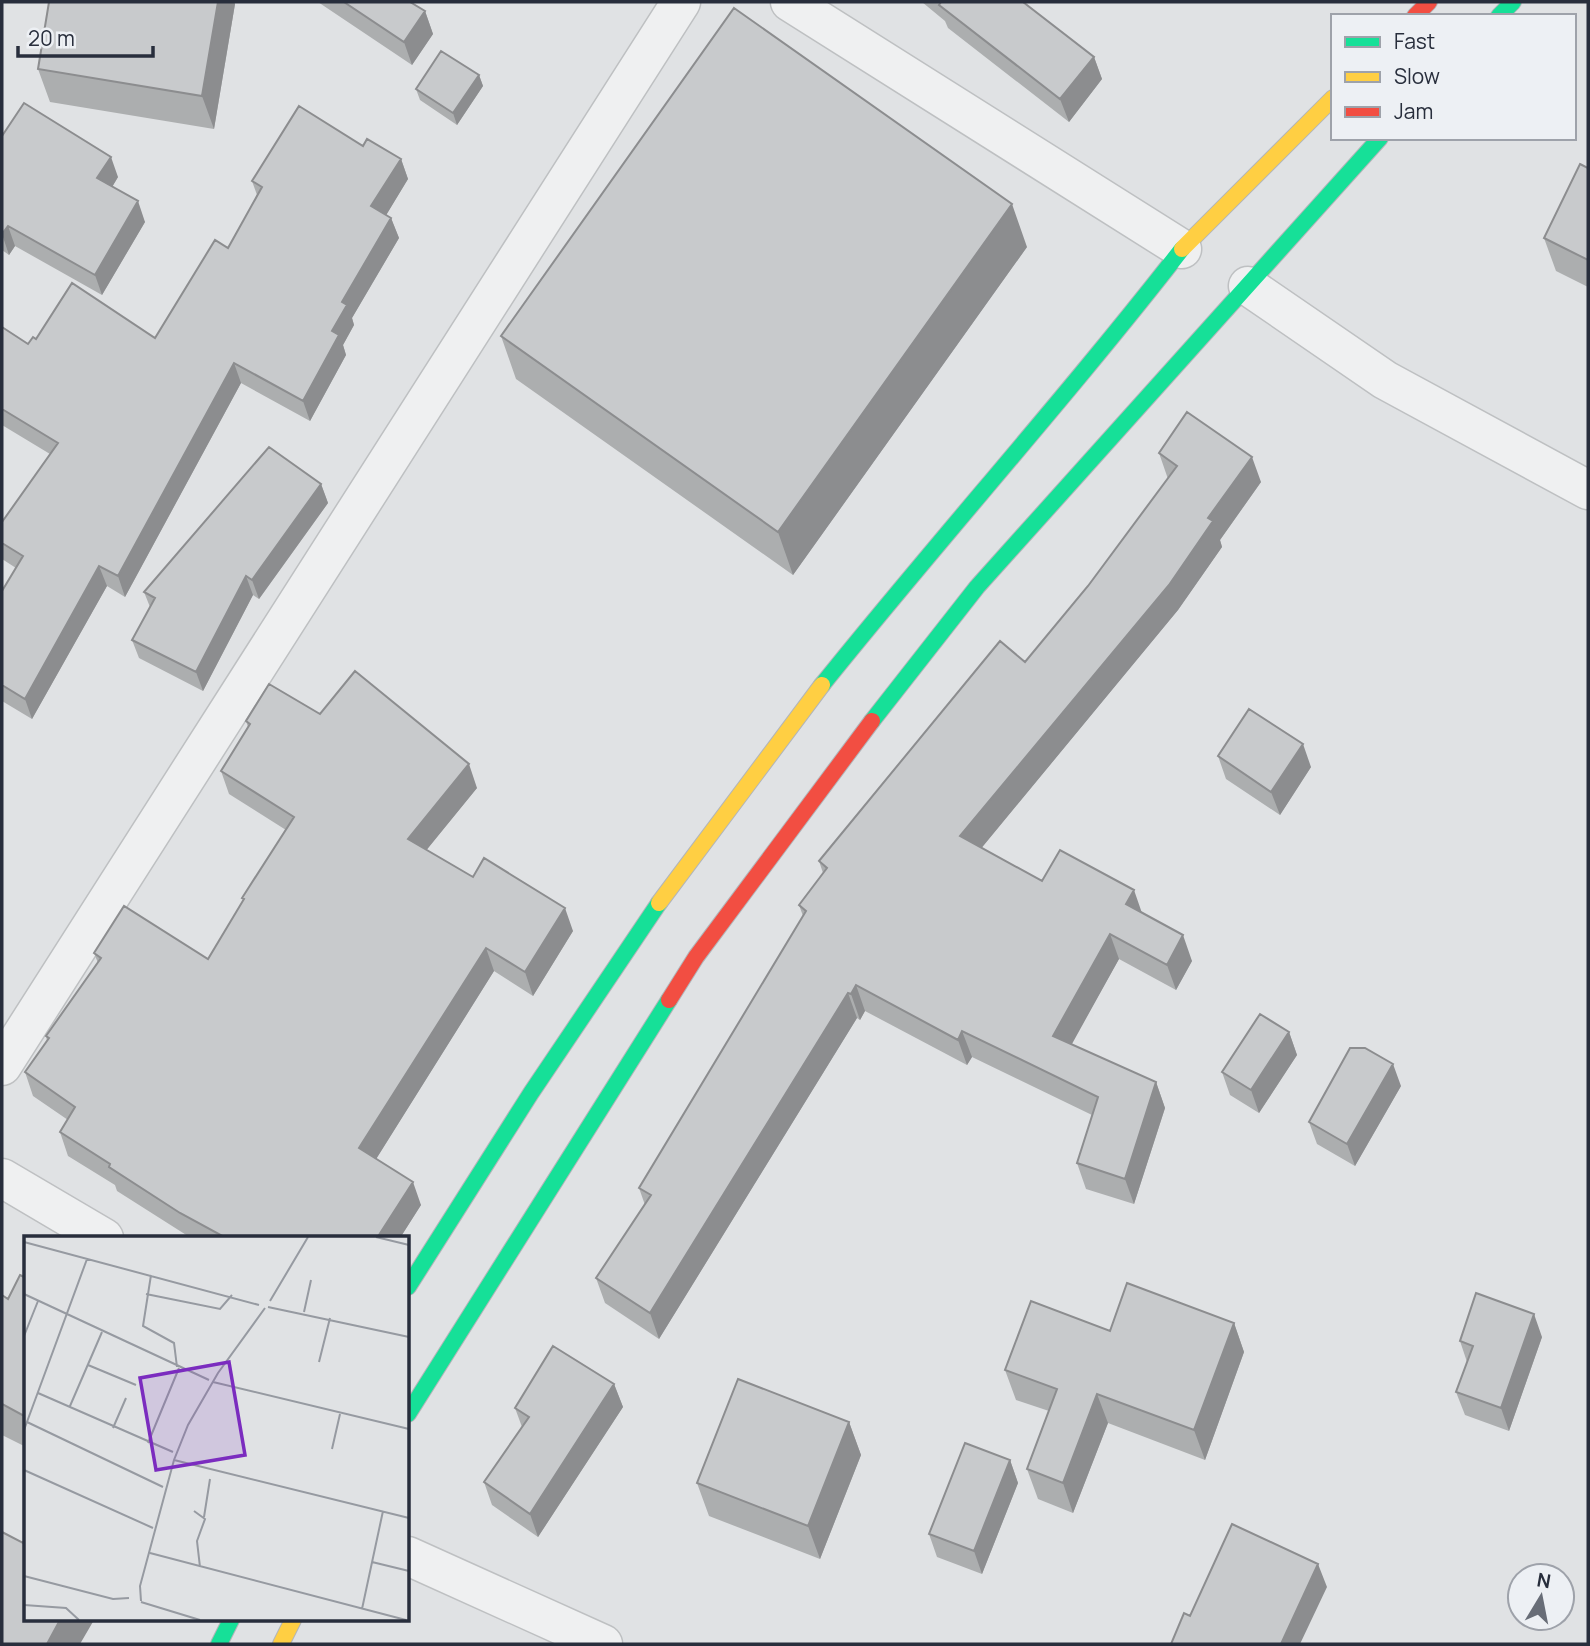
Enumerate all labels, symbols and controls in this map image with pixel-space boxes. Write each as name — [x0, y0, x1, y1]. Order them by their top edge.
scale bar — [18, 14, 152, 58]
legend — [1331, 14, 1576, 140]
text: 20 m — [28, 24, 75, 52]
text: Fast — [1394, 27, 1435, 55]
text: Slow — [1394, 62, 1440, 90]
text: Jam — [1394, 97, 1433, 125]
inset map — [24, 1236, 410, 1622]
north arrow — [1506, 1562, 1576, 1632]
text: N — [1535, 1566, 1553, 1594]

